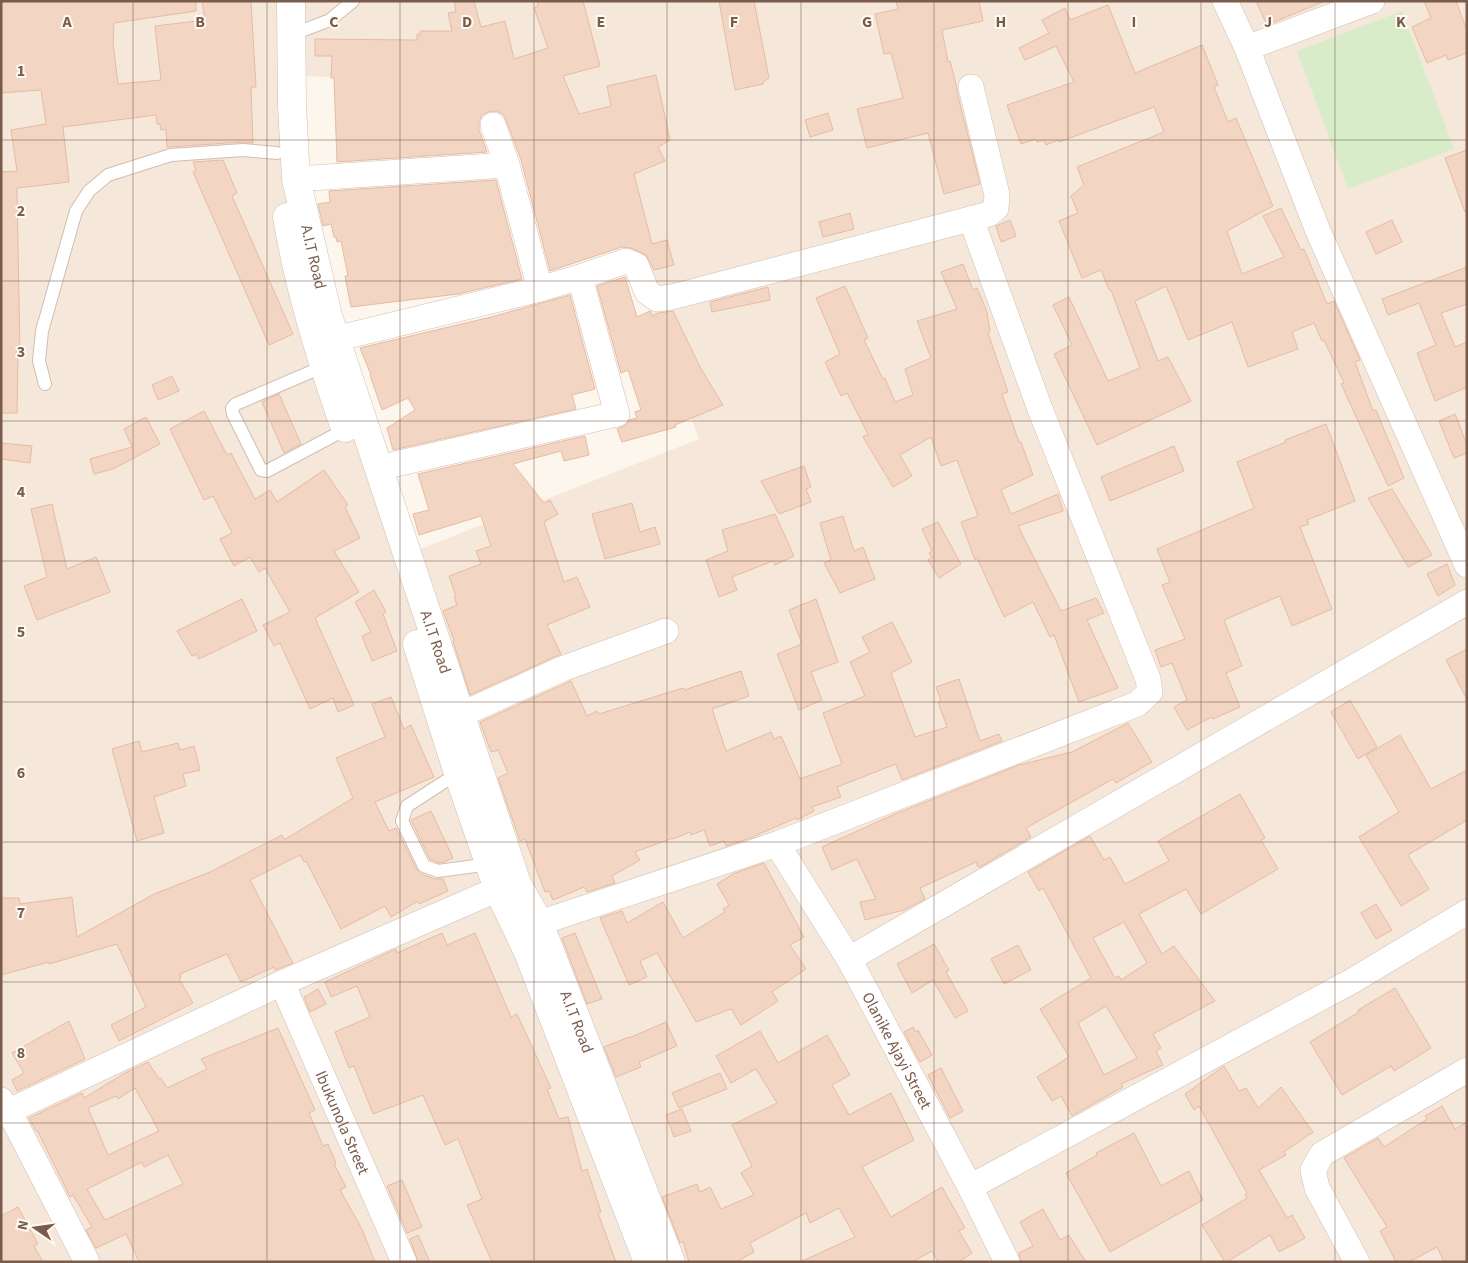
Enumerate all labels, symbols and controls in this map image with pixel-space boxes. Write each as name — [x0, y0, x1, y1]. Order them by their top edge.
text: A — [61, 11, 72, 33]
text: B — [195, 11, 205, 33]
text: C — [329, 11, 339, 33]
text: D — [462, 11, 472, 33]
text: E — [597, 11, 605, 33]
text: F — [730, 11, 738, 33]
text: G — [862, 11, 872, 33]
text: H — [996, 11, 1006, 33]
text: I — [1132, 11, 1136, 33]
text: J — [1264, 11, 1272, 33]
text: K — [1396, 11, 1406, 33]
text: 1 — [17, 60, 25, 82]
text: 2 — [17, 200, 25, 222]
street label: A.I.T Road — [295, 223, 331, 291]
text: 3 — [17, 341, 25, 363]
text: 4 — [17, 481, 26, 503]
street label: A.I.T Road — [415, 607, 456, 676]
text: 5 — [17, 621, 25, 643]
text: 6 — [17, 762, 25, 784]
text: 7 — [17, 902, 25, 924]
street label: A.I.T Road — [554, 987, 599, 1056]
street label: Olanike Ajayi Street — [856, 988, 937, 1114]
text: 8 — [17, 1042, 25, 1064]
street label: Ibukunola Street — [310, 1067, 375, 1179]
north arrow — [10, 1203, 60, 1253]
text: N — [13, 1219, 34, 1232]

